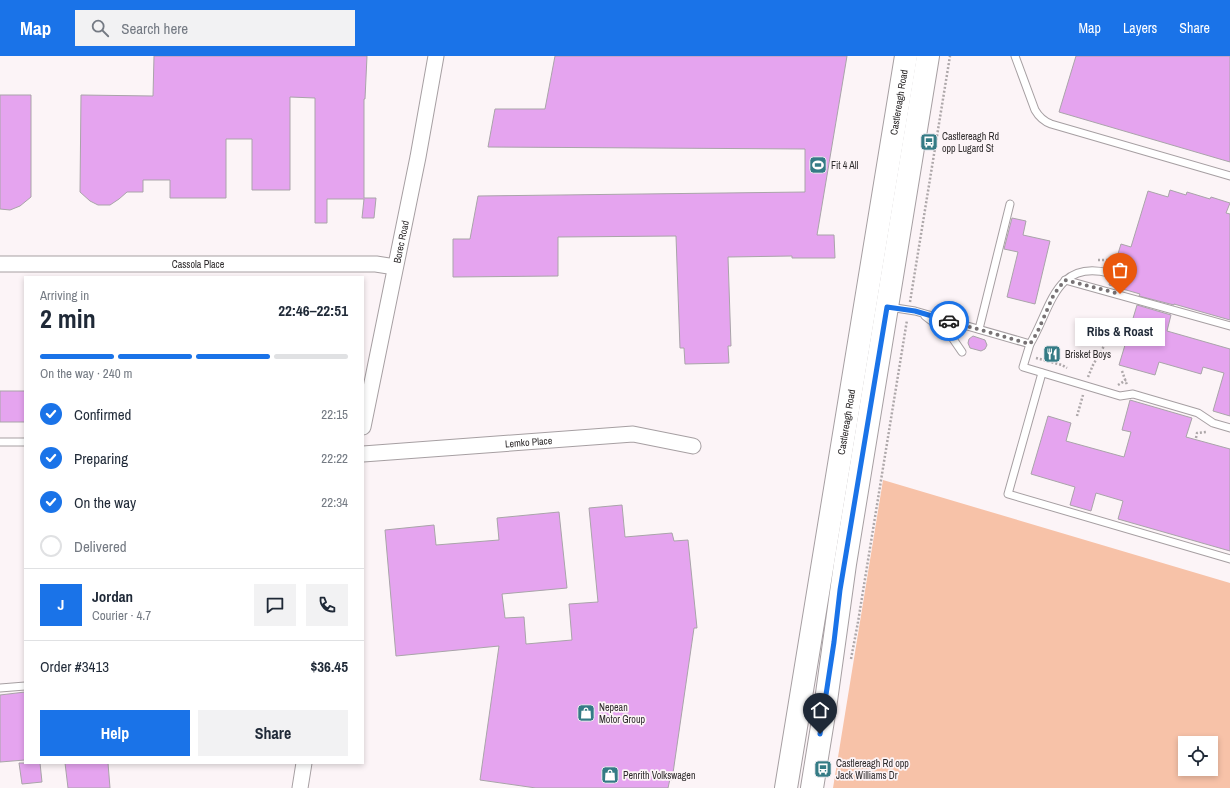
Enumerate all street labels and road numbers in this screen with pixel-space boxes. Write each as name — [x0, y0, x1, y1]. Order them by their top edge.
street label: Castlereagh Road — [887, 69, 911, 136]
street label: Borec Road — [391, 219, 412, 264]
street label: Cassola Place — [172, 258, 225, 271]
street label: Castlereagh Road — [835, 388, 858, 456]
street label: Lemko Place — [504, 434, 553, 450]

